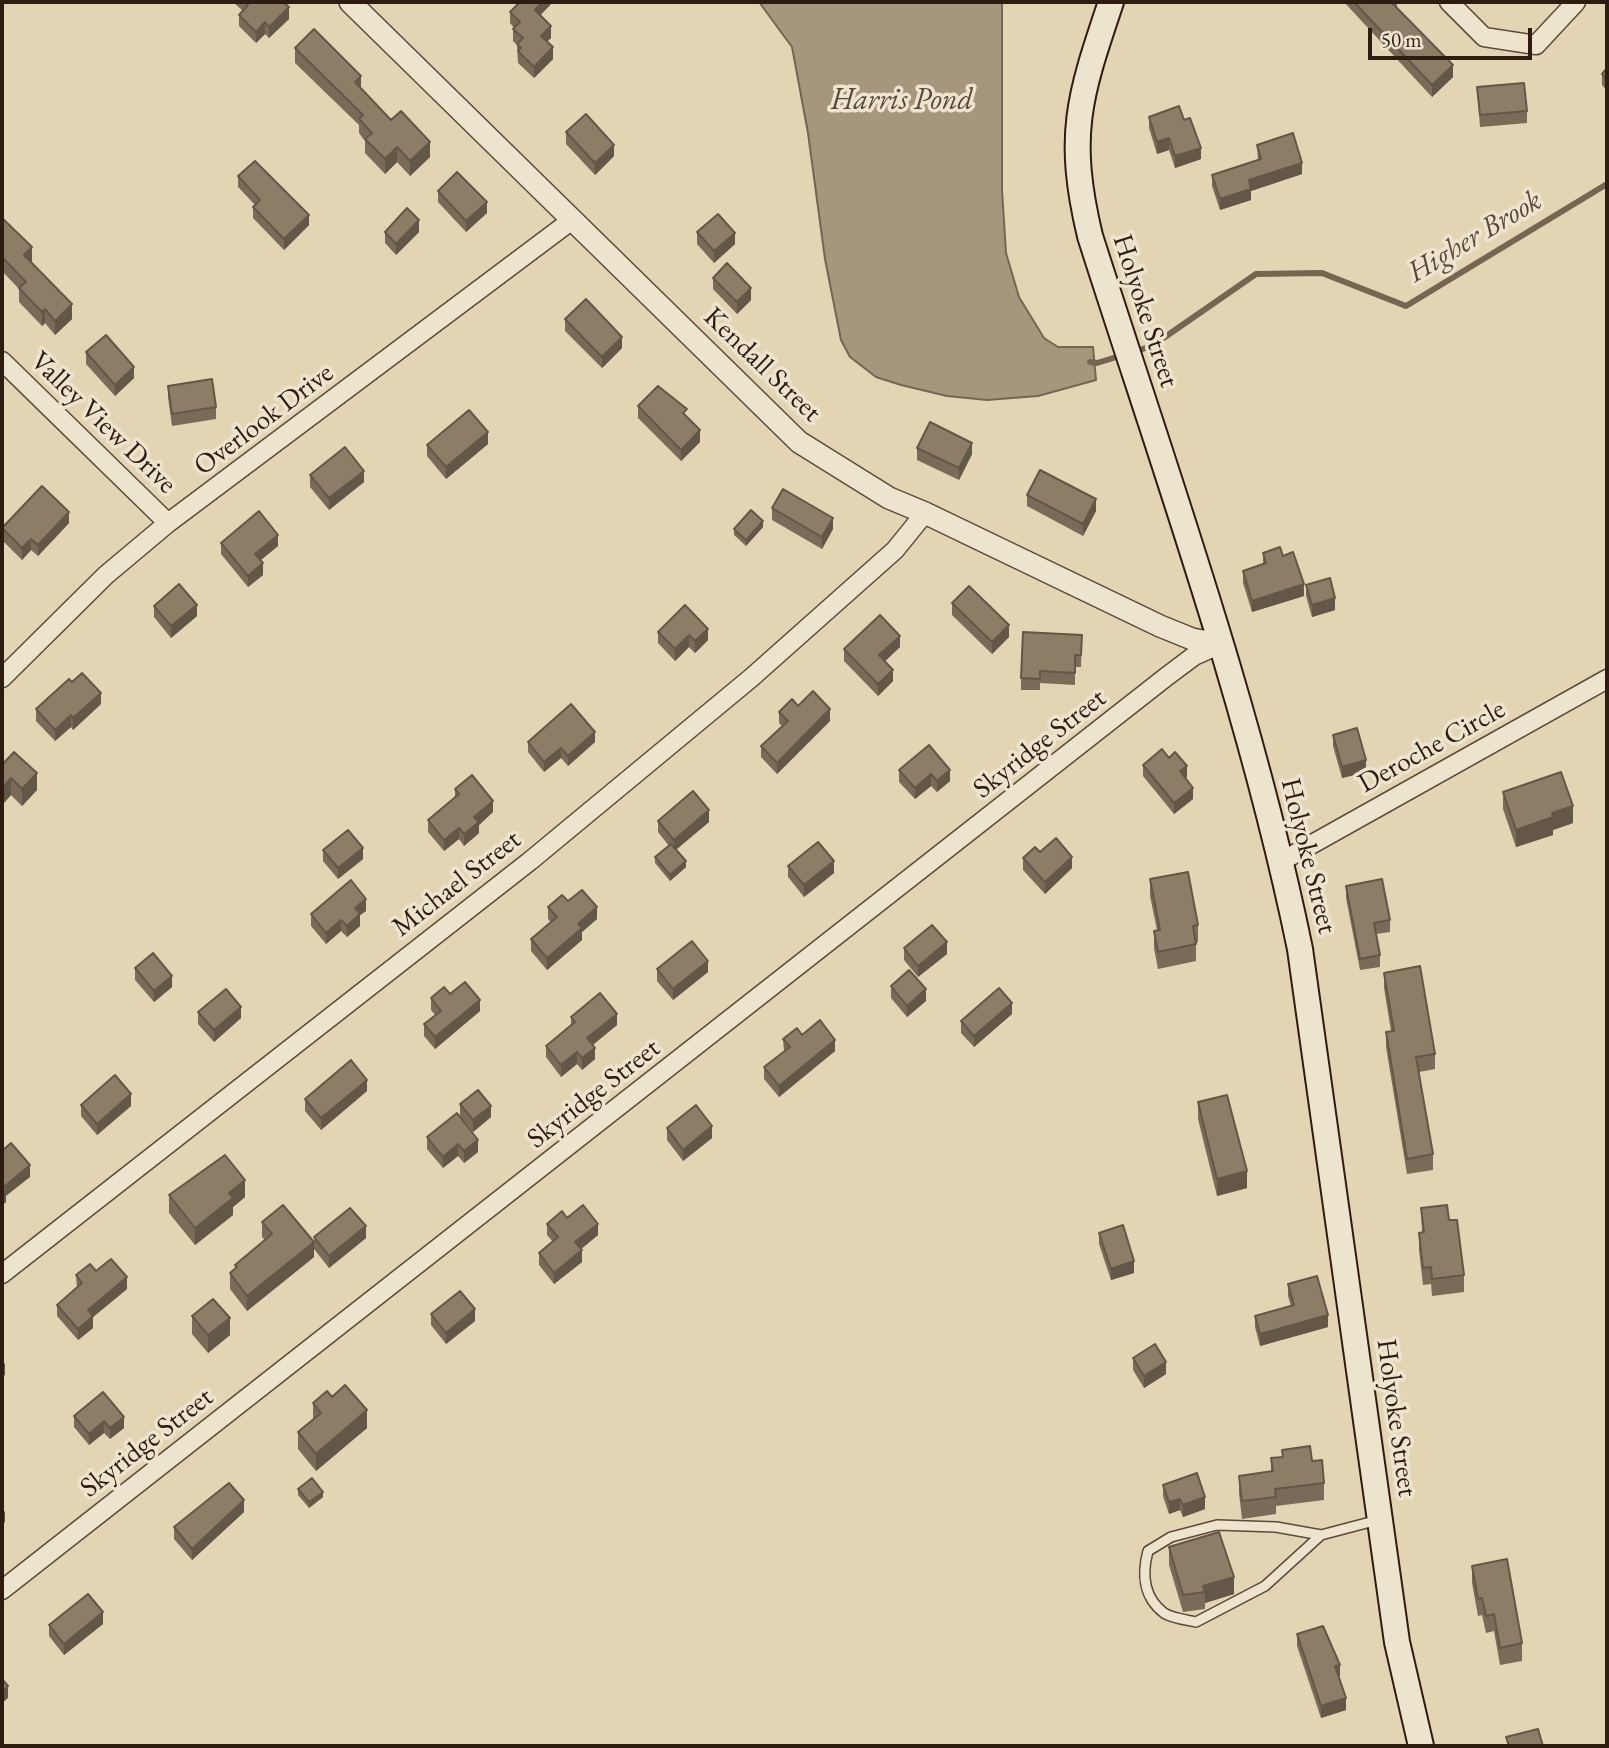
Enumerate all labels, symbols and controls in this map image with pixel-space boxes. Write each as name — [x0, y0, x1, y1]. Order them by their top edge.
scale bar — [1371, 14, 1536, 58]
text: 50 m — [1381, 26, 1422, 53]
water label: Harris Pond — [831, 83, 973, 119]
water label: Higher Brook — [1402, 183, 1548, 291]
street label: Holyoke Street — [1104, 230, 1186, 392]
street label: Kendall Street — [696, 301, 828, 429]
street label: Valley View Drive — [23, 345, 183, 501]
street label: Overlook Drive — [188, 357, 340, 483]
street label: Skyridge Street — [967, 682, 1113, 806]
street label: Deroche Circle — [1353, 693, 1511, 801]
street label: Holyoke Street — [1272, 775, 1344, 937]
street label: Michael Street — [386, 823, 528, 945]
street label: Skyridge Street — [521, 1032, 667, 1156]
street label: Holyoke Street — [1368, 1337, 1424, 1499]
street label: Skyridge Street — [74, 1381, 220, 1505]

